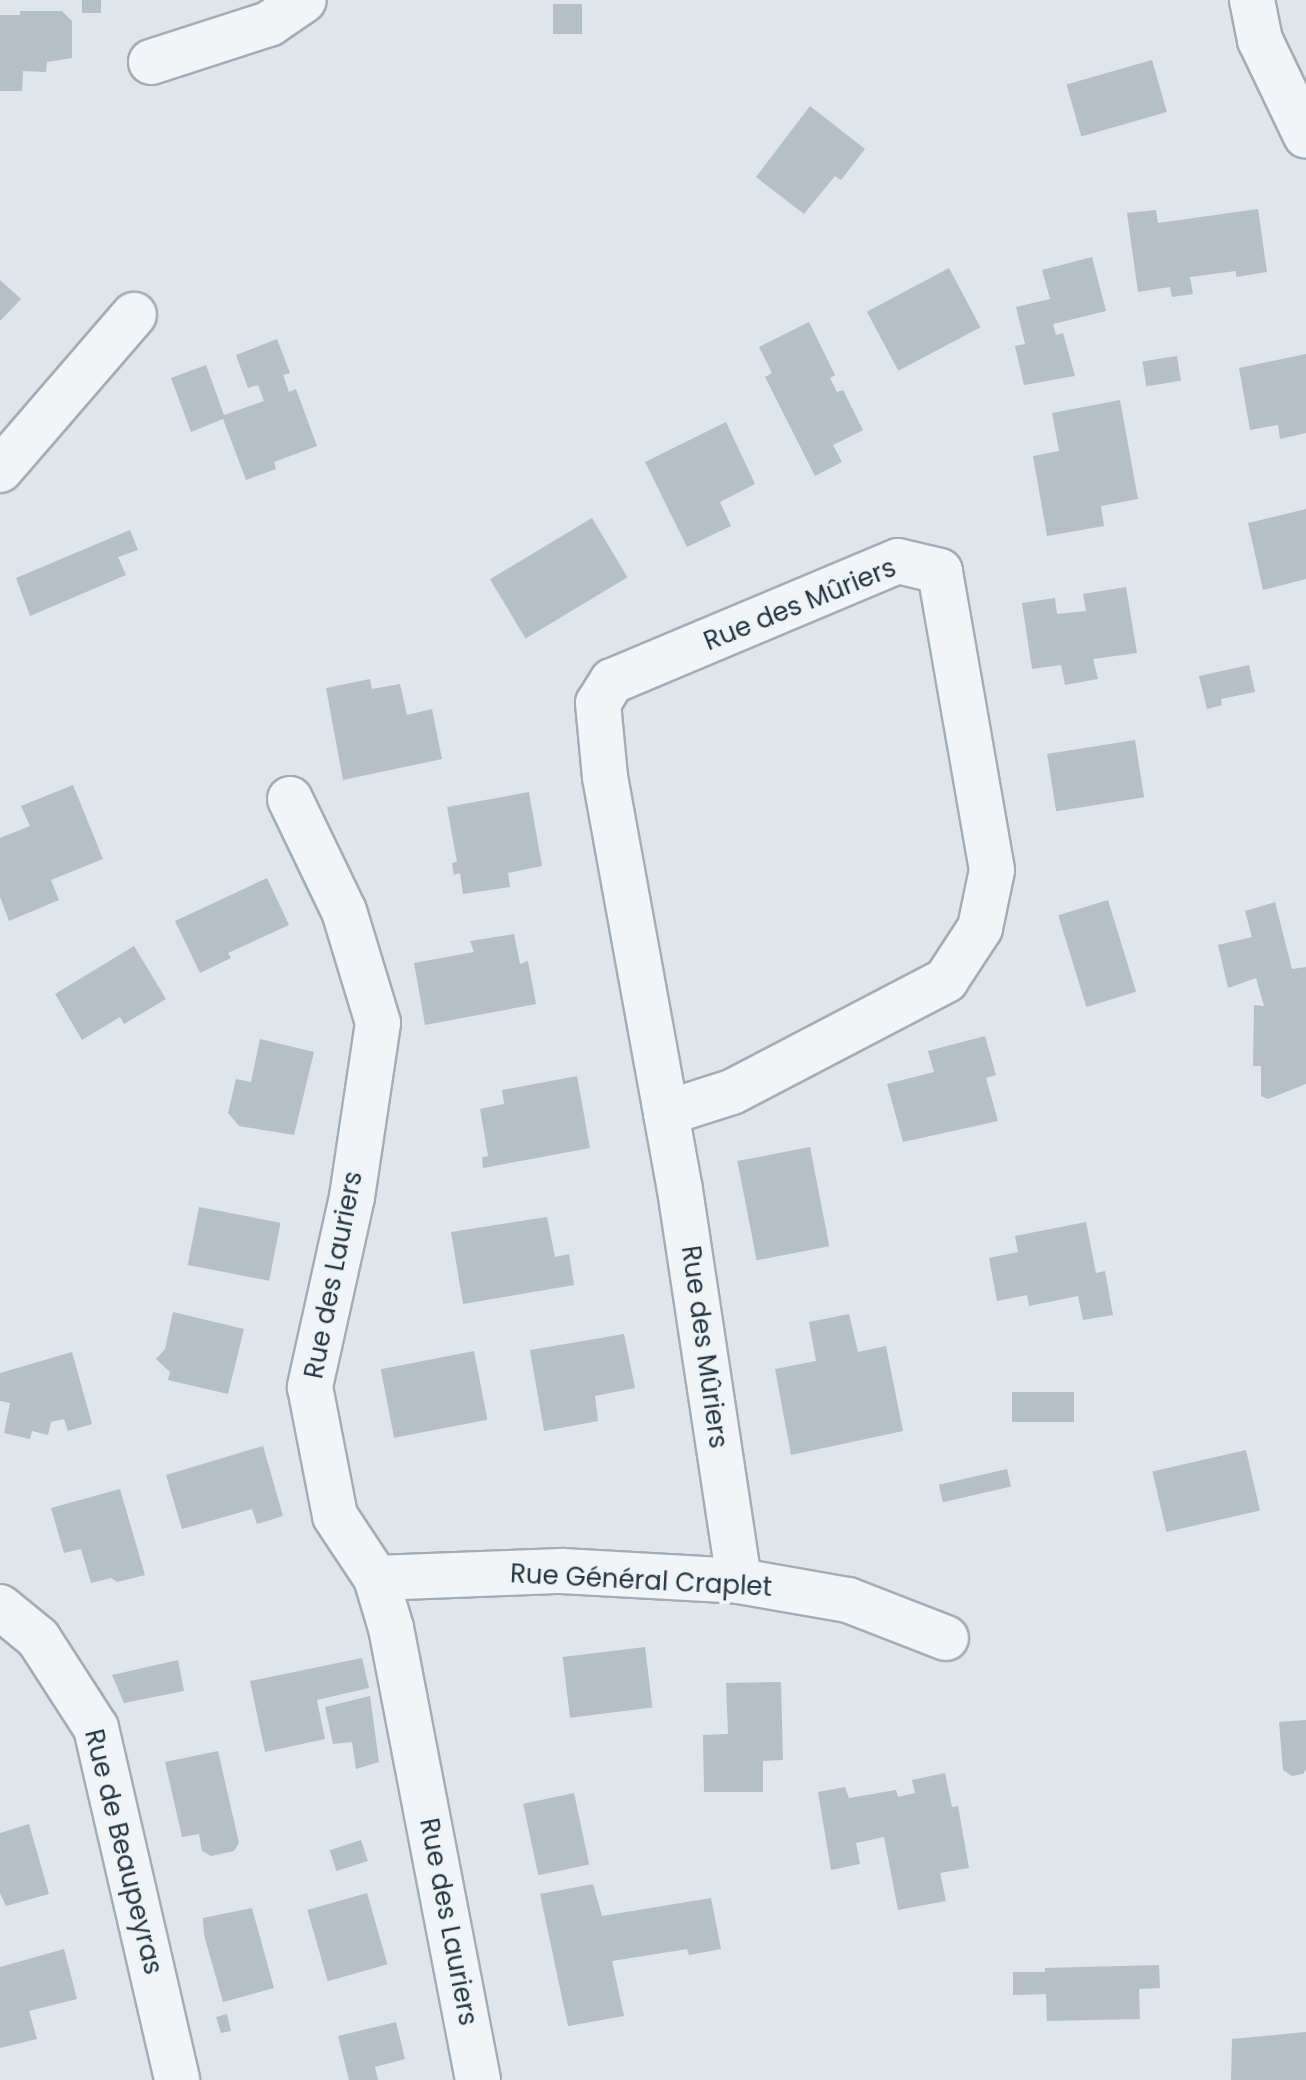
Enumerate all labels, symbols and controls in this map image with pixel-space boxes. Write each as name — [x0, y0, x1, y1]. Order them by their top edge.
street label: Rue des Mûriers — [699, 552, 901, 658]
street label: Rue des Lauriers — [299, 1169, 369, 1381]
street label: Rue des Mûriers — [674, 1244, 734, 1450]
street label: Rue Général Craplet — [509, 1559, 773, 1603]
street label: Rue de Beaupeyras — [77, 1726, 169, 1978]
street label: Rue des Lauriers — [413, 1816, 483, 2028]

